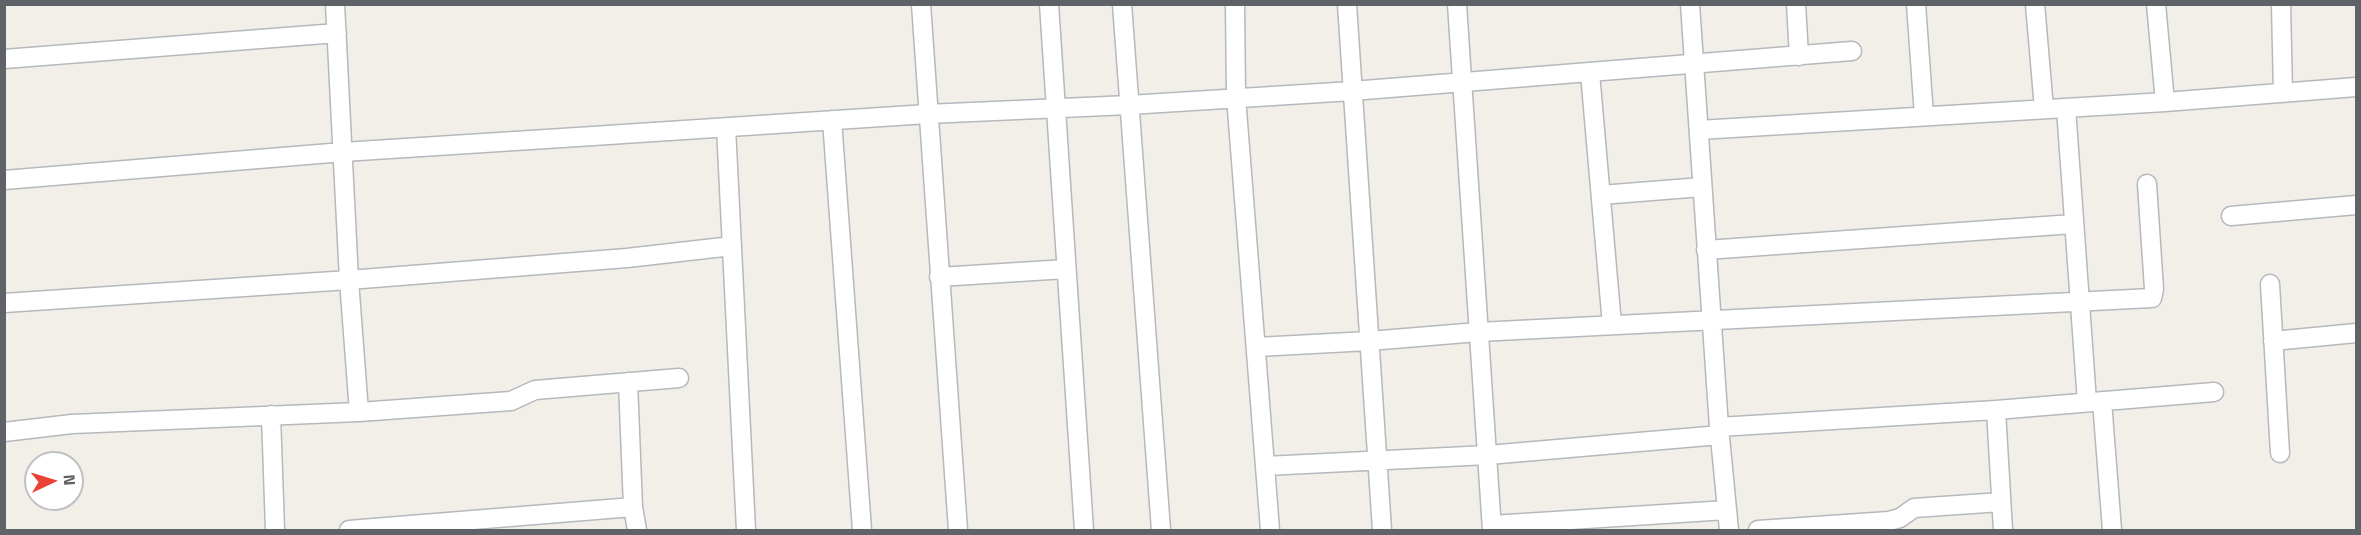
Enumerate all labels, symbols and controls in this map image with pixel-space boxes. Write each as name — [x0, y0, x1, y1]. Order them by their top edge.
north arrow — [24, 451, 84, 511]
text: N — [58, 474, 82, 486]

